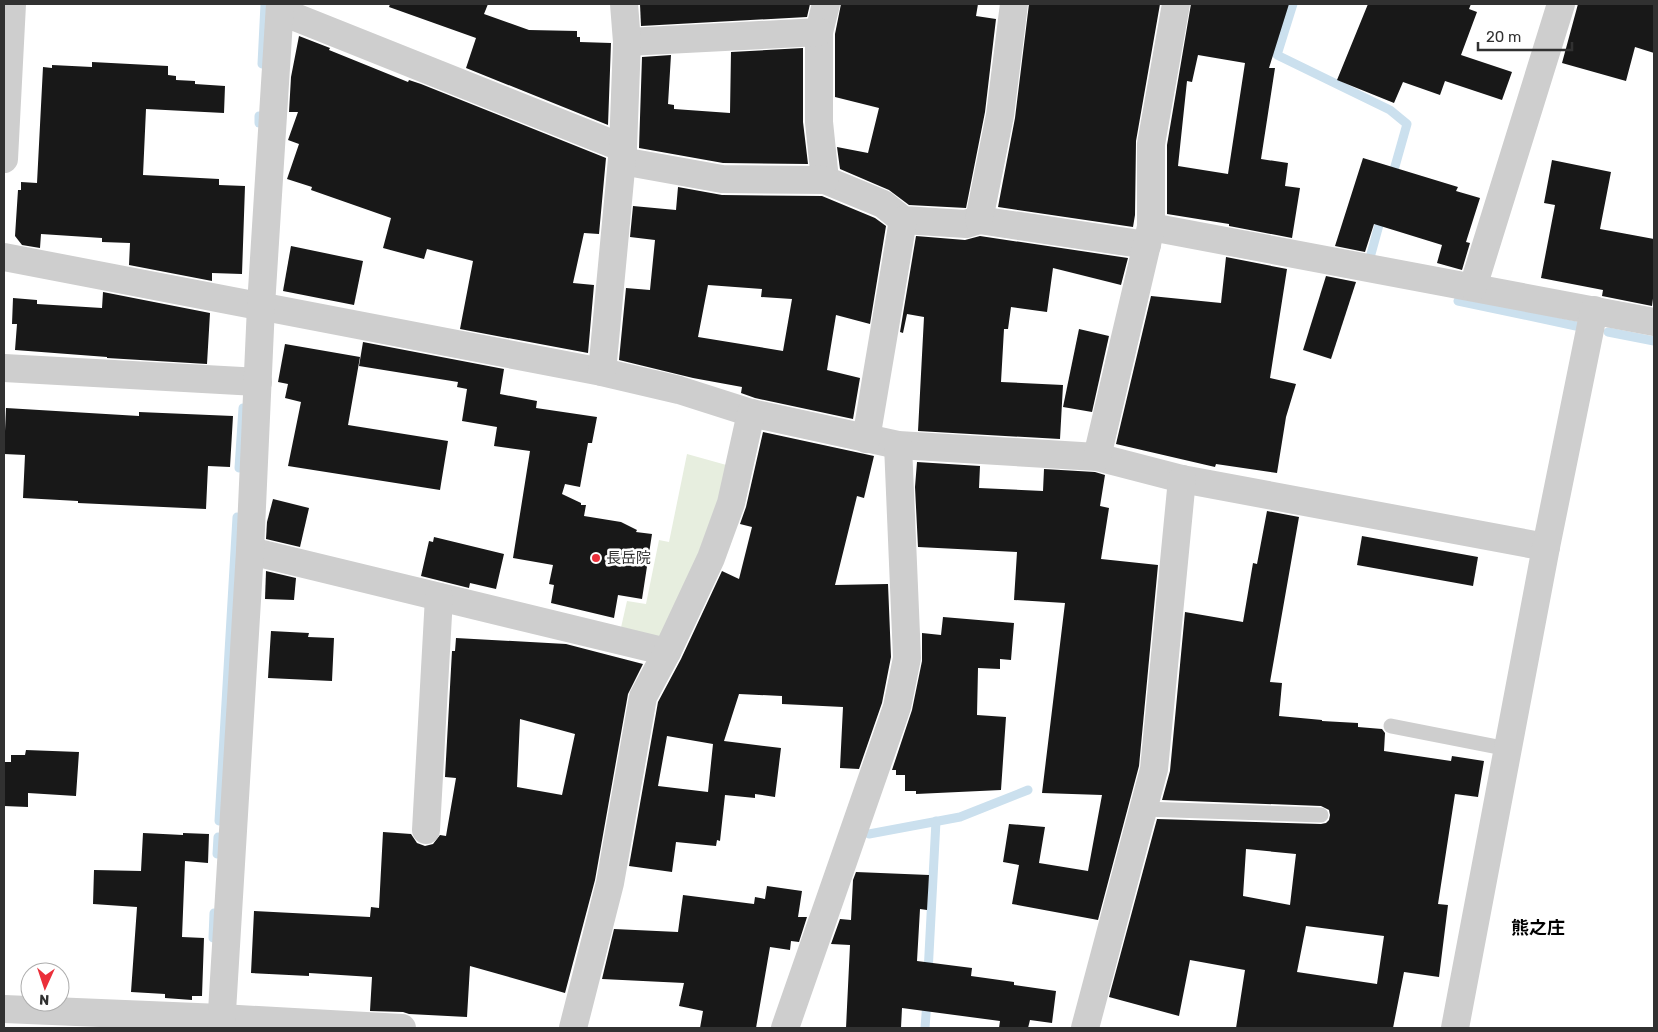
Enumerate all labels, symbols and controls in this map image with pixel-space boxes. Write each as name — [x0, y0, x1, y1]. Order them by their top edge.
scale bar — [1478, 20, 1572, 52]
text: 20 m — [1486, 28, 1521, 46]
place label: 長岳院 — [606, 549, 651, 567]
marker: 長岳院 — [590, 552, 602, 564]
district label: 熊之庄 — [1511, 917, 1565, 939]
north arrow — [20, 962, 70, 1012]
text: N — [39, 991, 50, 1008]

